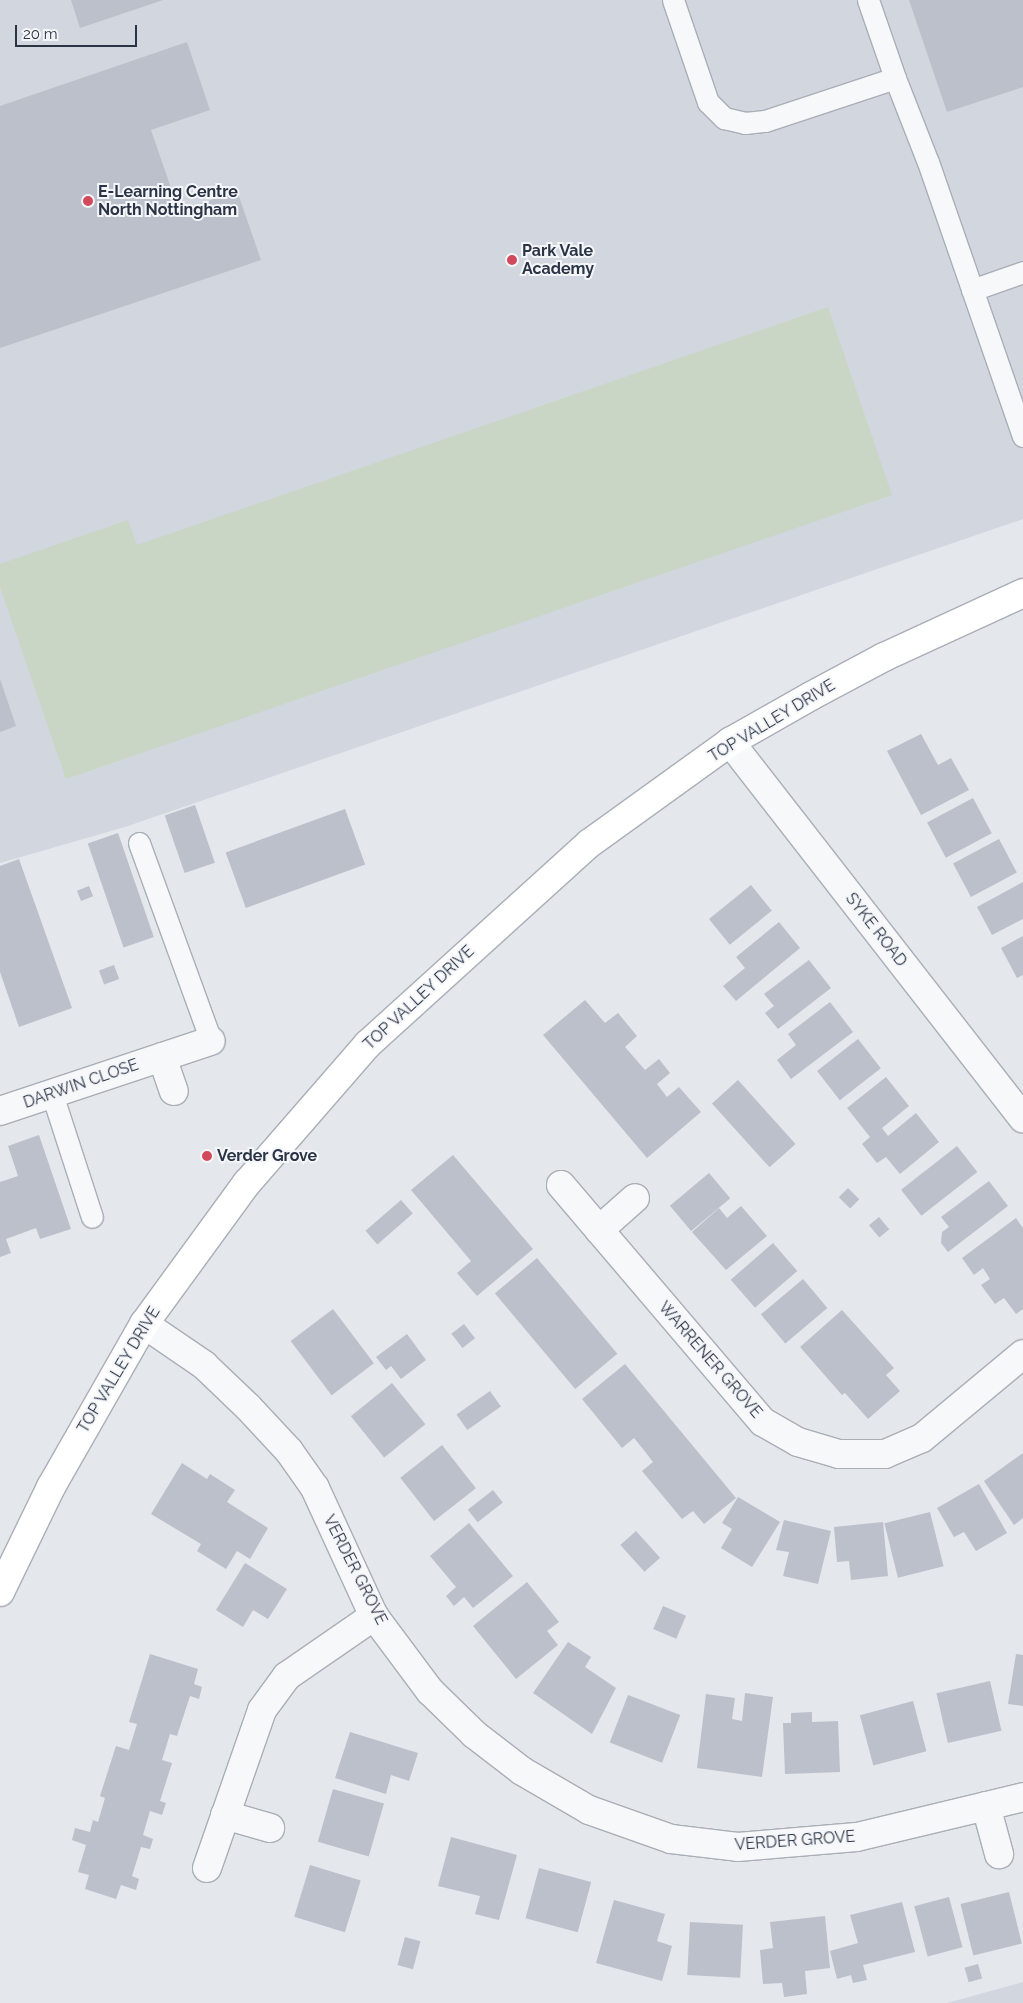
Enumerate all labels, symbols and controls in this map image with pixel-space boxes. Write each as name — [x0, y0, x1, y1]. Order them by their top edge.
scale bar — [18, 15, 140, 47]
text: 20 m — [23, 25, 58, 43]
place label: E-Learning Centre North Nottingham — [98, 182, 238, 220]
marker: E-Learning Centre North Nottingham — [82, 195, 94, 207]
place label: Park Vale Academy — [522, 241, 594, 279]
marker: Park Vale Academy — [506, 254, 518, 266]
street label: TOP VALLEY DRIVE — [705, 675, 839, 767]
street label: SYKE ROAD — [841, 889, 911, 971]
street label: TOP VALLEY DRIVE — [359, 941, 479, 1055]
street label: DARWIN CLOSE — [21, 1055, 141, 1113]
place label: Verder Grove — [217, 1146, 318, 1166]
marker: Verder Grove — [201, 1150, 213, 1162]
street label: WARRENER GROVE — [654, 1298, 766, 1422]
street label: TOP VALLEY DRIVE — [73, 1303, 165, 1437]
street label: VERDER GROVE — [319, 1512, 391, 1628]
street label: VERDER GROVE — [734, 1827, 856, 1855]

